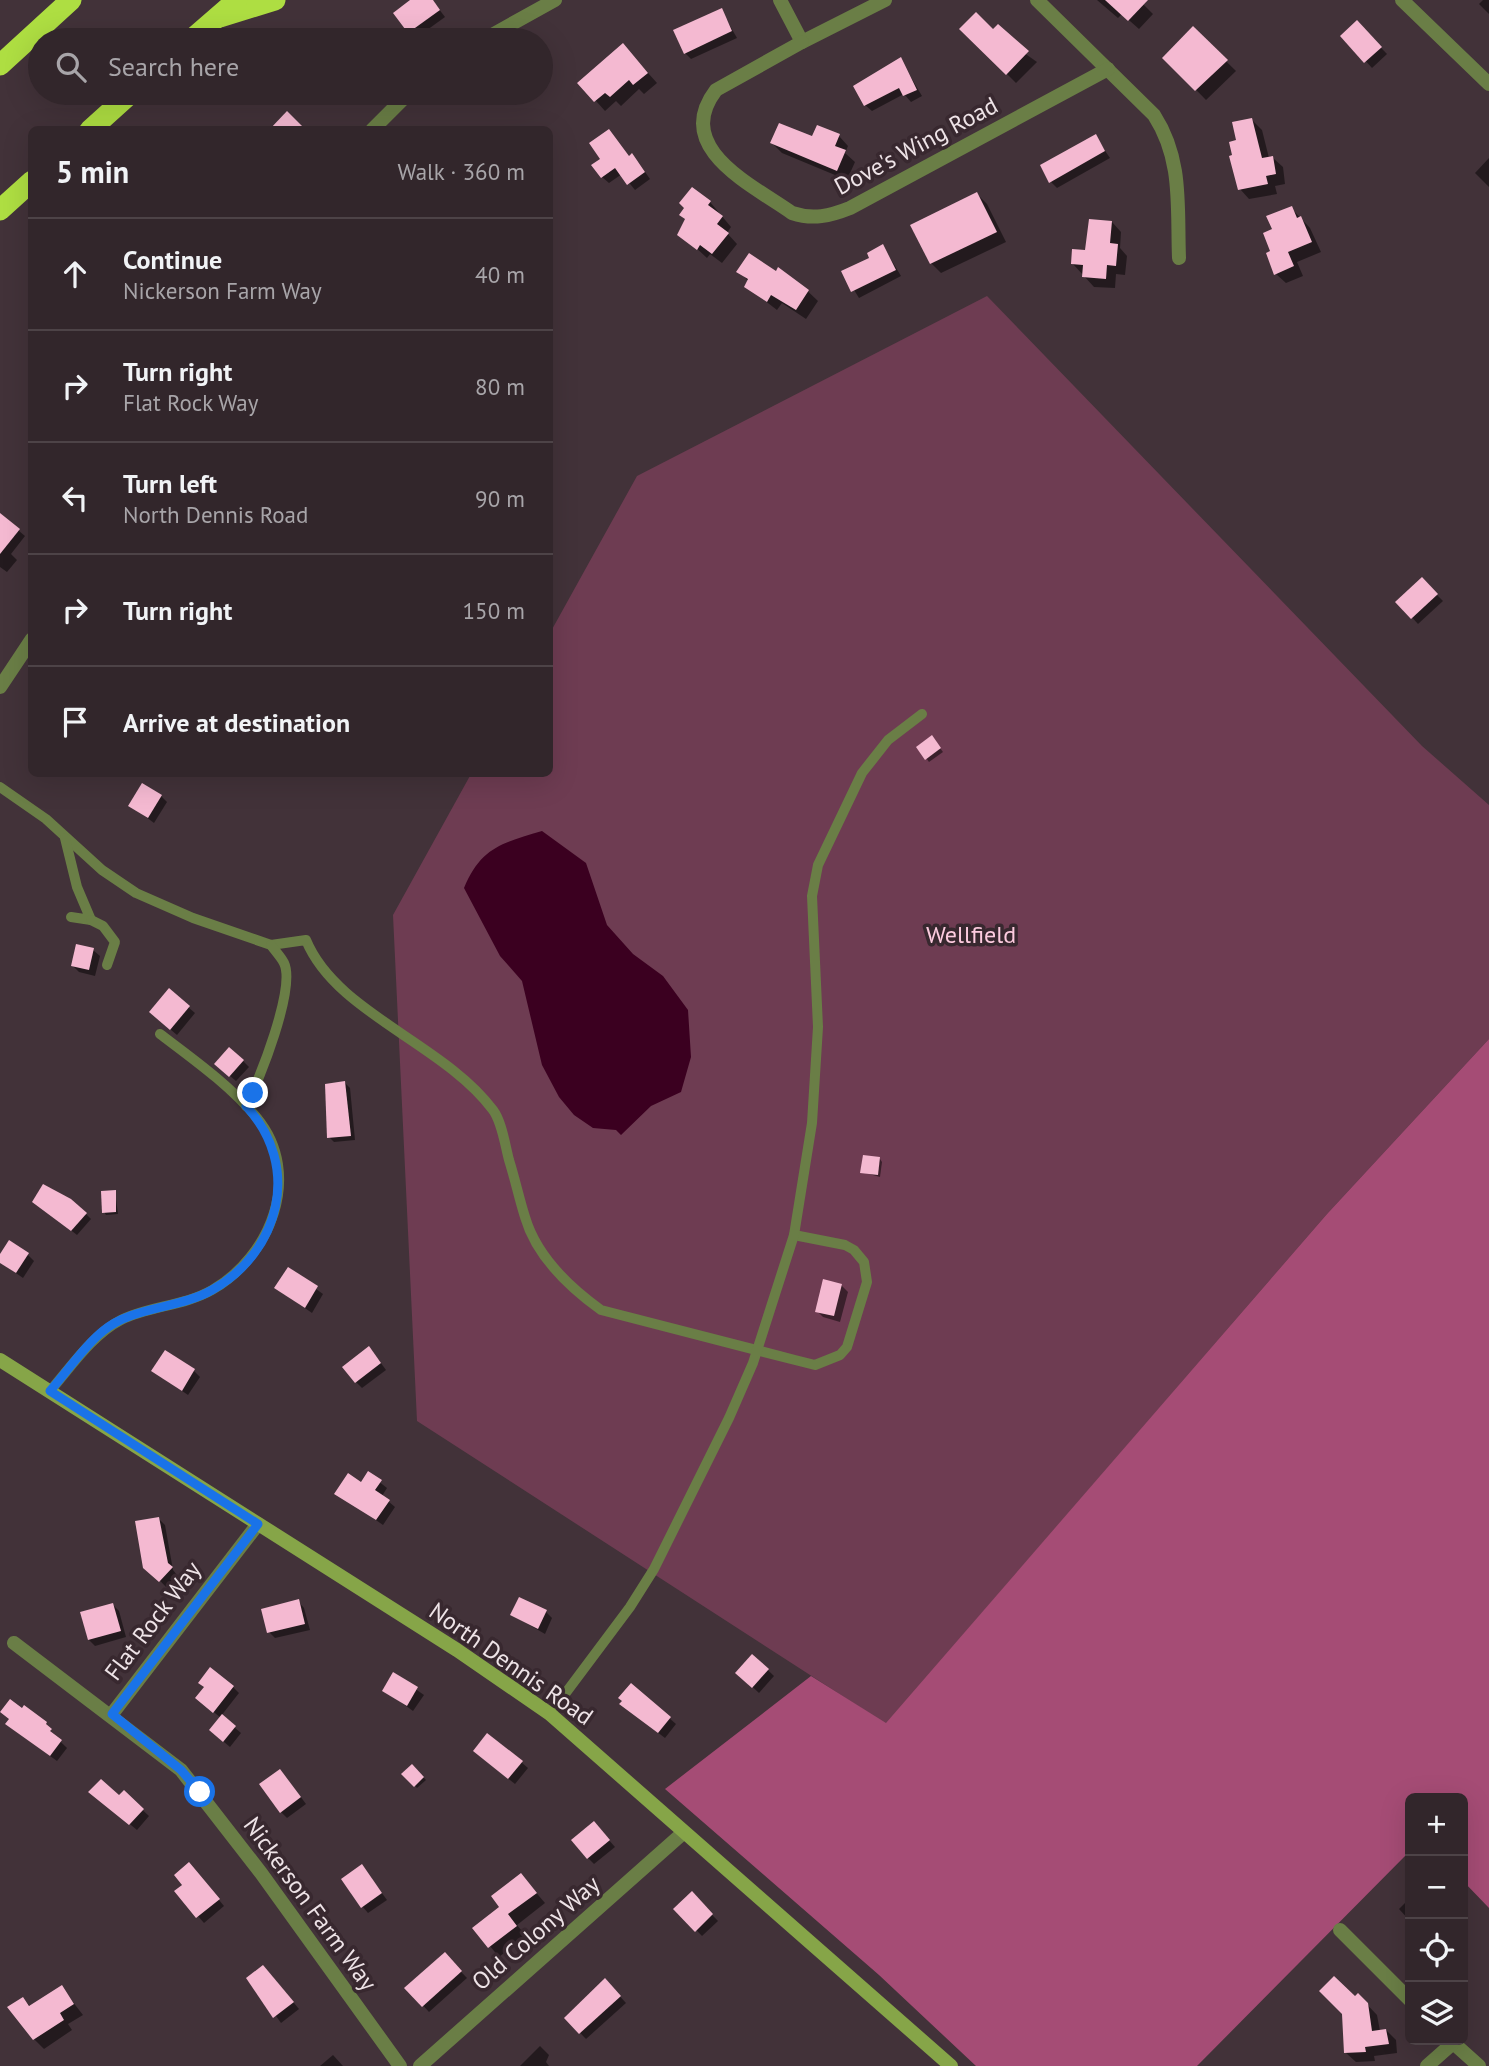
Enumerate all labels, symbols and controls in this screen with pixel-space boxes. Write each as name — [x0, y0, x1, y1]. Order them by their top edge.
search box — [28, 28, 553, 105]
icon: search — [52, 48, 90, 86]
text: Search here — [108, 50, 239, 83]
street label: Dove's Wing Road — [829, 89, 1003, 202]
text: 5 min — [56, 152, 129, 191]
text: Walk · 360 m — [398, 157, 525, 186]
text: Continue — [123, 243, 222, 276]
icon: ahead — [56, 255, 94, 293]
text: 40 m — [475, 260, 525, 289]
text: Nickerson Farm Way — [123, 276, 322, 305]
text: Turn right — [123, 355, 232, 388]
icon: right — [56, 367, 94, 405]
text: 80 m — [475, 372, 525, 401]
text: Flat Rock Way — [123, 388, 259, 417]
text: Turn left — [123, 467, 217, 500]
icon: left — [56, 479, 94, 517]
text: 90 m — [475, 484, 525, 513]
text: North Dennis Road — [123, 500, 308, 529]
icon: right — [56, 591, 94, 629]
text: Turn right — [123, 594, 232, 627]
text: 150 m — [463, 596, 525, 625]
icon: arrive — [56, 703, 94, 741]
text: Arrive at destination — [123, 706, 350, 739]
park label: Wellfield — [926, 919, 1016, 950]
route end — [237, 1077, 268, 1108]
street label: Flat Rock Way — [98, 1555, 208, 1686]
street label: North Dennis Road — [423, 1595, 599, 1732]
route start — [184, 1776, 215, 1807]
map controls — [1405, 1793, 1468, 2045]
button: + — [1405, 1793, 1468, 1856]
street label: Nickerson Farm Way — [237, 1811, 384, 1997]
button: − — [1405, 1856, 1468, 1919]
street label: Old Colony Way — [465, 1869, 606, 1997]
button: locate — [1405, 1919, 1468, 1982]
button: layers — [1405, 1982, 1468, 2045]

